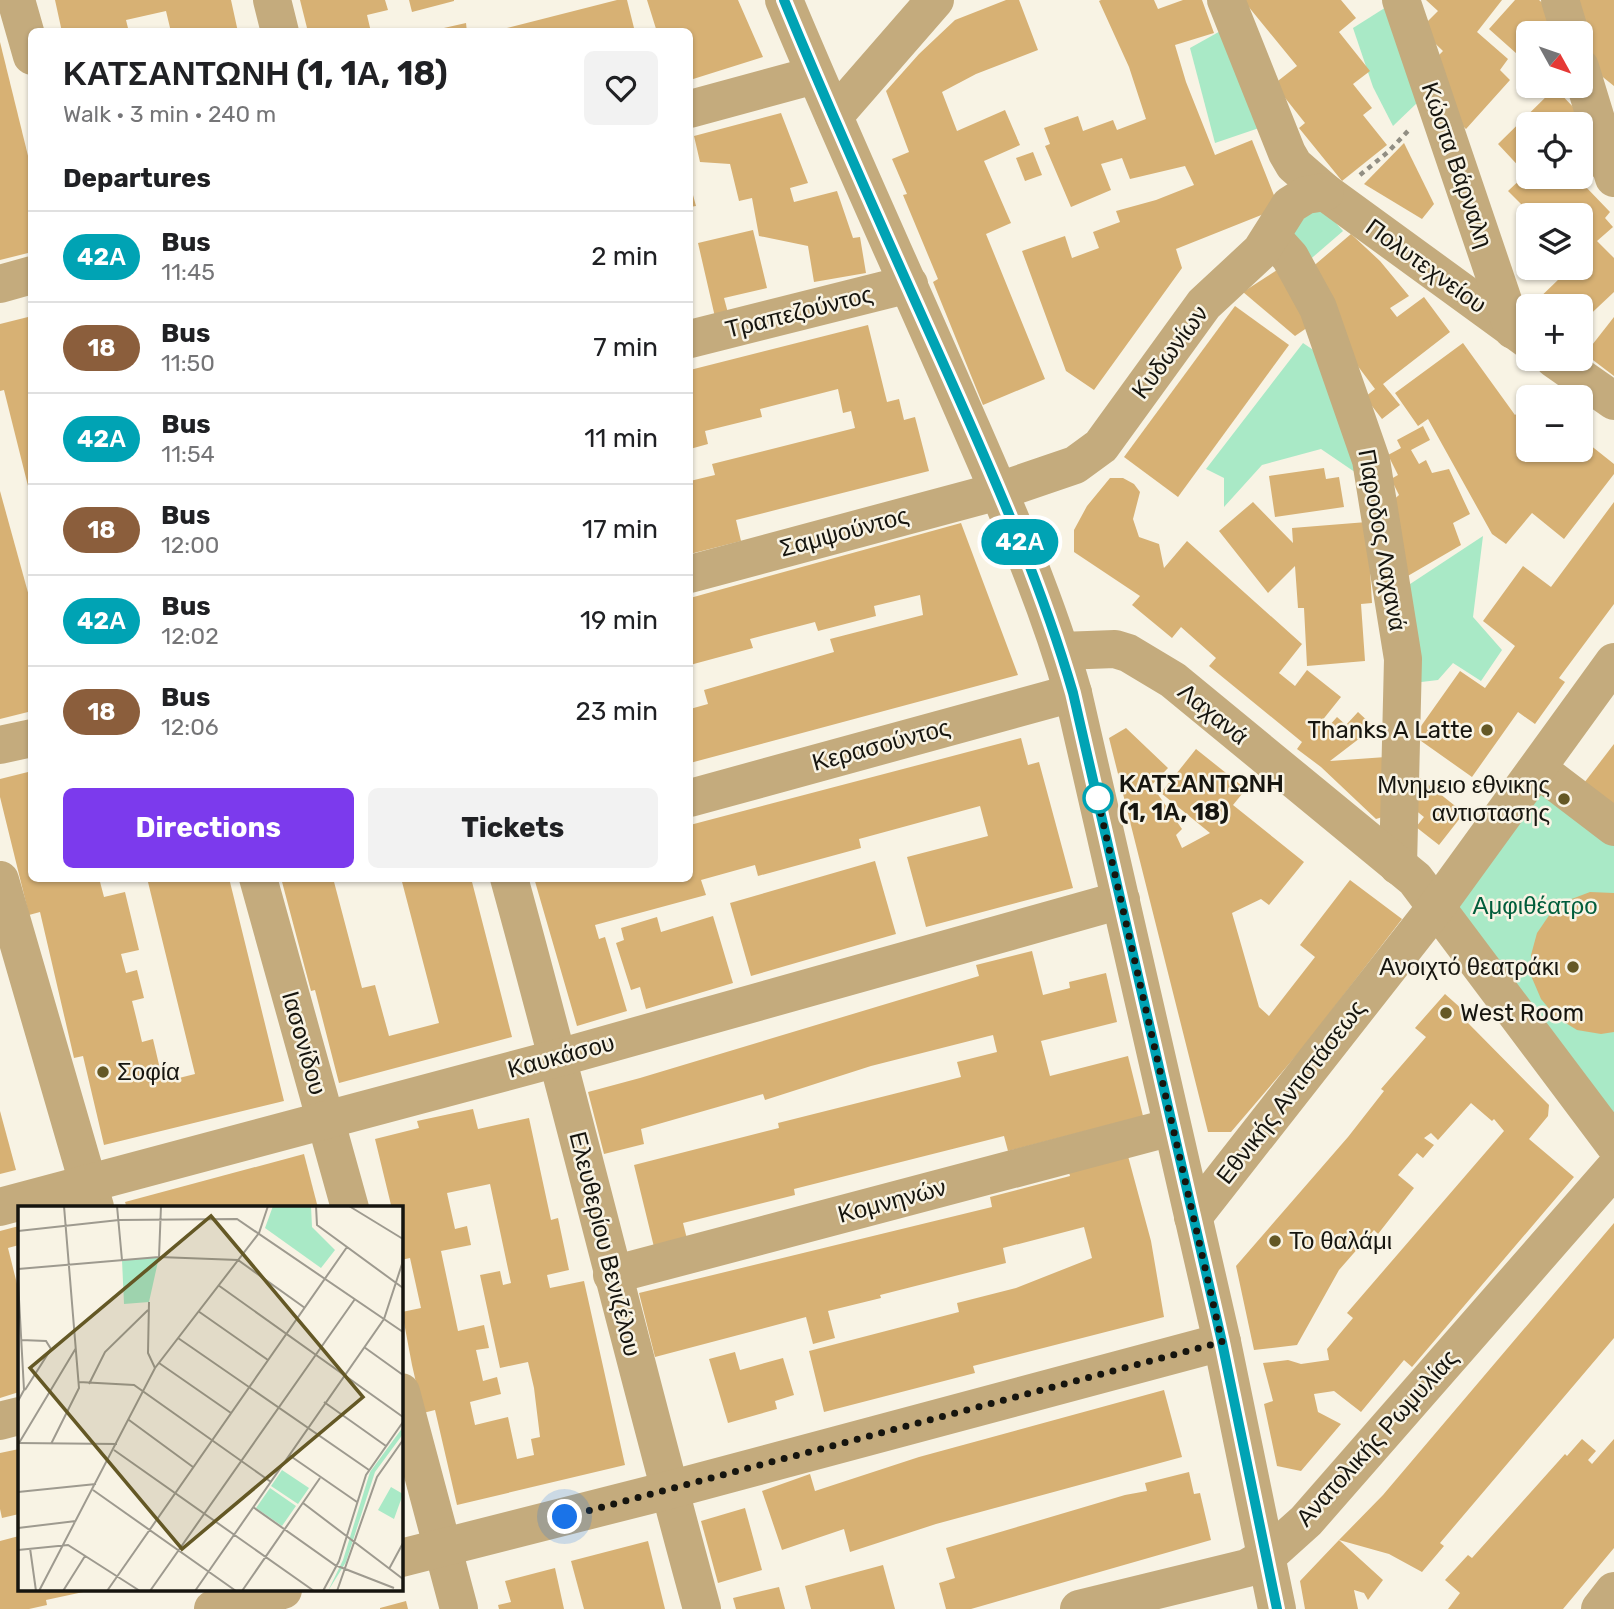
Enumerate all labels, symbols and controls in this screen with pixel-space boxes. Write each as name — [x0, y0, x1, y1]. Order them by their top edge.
north arrow — [1516, 21, 1592, 98]
map controls — [1516, 21, 1593, 462]
button: heart — [584, 51, 658, 125]
text: ΚΑΤΣΑΝΤΩΝΗ (1, 1Α, 18) — [63, 54, 448, 93]
street label: Κώστα Βάρναλη — [1416, 79, 1498, 251]
text: Walk · 3 min · 240 m — [63, 100, 276, 128]
button: locate — [1516, 112, 1593, 189]
text: Departures — [63, 163, 211, 194]
button: layers — [1516, 203, 1593, 280]
street label: Πολυτεχνείου — [1360, 213, 1492, 319]
text: Bus — [161, 227, 211, 258]
text: 2 min — [591, 241, 658, 272]
text: 42Α — [77, 243, 126, 271]
text: 11:45 — [161, 258, 215, 286]
street label: Τραπεζούντος — [722, 280, 876, 344]
button: + — [1516, 294, 1593, 371]
street label: Κυδωνίων — [1126, 300, 1214, 404]
text: Bus — [161, 318, 210, 349]
text: 7 min — [593, 332, 658, 363]
text: 18 — [87, 334, 116, 362]
text: 11:50 — [161, 349, 215, 377]
button: − — [1516, 385, 1593, 462]
text: Bus — [161, 409, 211, 440]
text: 11 min — [584, 423, 658, 454]
text: 42Α — [77, 425, 126, 453]
text: 11:54 — [161, 440, 215, 468]
street label: Παροδος Λαχανά — [1352, 447, 1412, 633]
text: Bus — [161, 500, 210, 531]
street label: Σαμψούντος — [777, 501, 911, 563]
text: 17 min — [582, 514, 658, 545]
text: 18 — [87, 516, 116, 544]
line badge: 42Α — [980, 519, 1060, 565]
text: 42Α — [995, 528, 1045, 556]
text: 12:00 — [161, 531, 219, 559]
text: Bus — [161, 591, 211, 622]
text: 19 min — [580, 605, 658, 636]
text: 42Α — [77, 607, 126, 635]
text: 12:02 — [161, 622, 219, 650]
street label: Λαχανά — [1172, 677, 1254, 751]
text: Bus — [161, 682, 210, 713]
text: 23 min — [576, 696, 658, 727]
text: 18 — [87, 698, 116, 726]
text: 12:06 — [161, 713, 219, 741]
street label: Κερασούντος — [809, 713, 953, 777]
place label: Thanks A Latte — [1307, 716, 1473, 744]
marker: Thanks A Latte — [1479, 722, 1495, 738]
place label: ΚΑΤΣΑΝΤΩΝΗ (1, 1Α, 18) — [1119, 770, 1284, 826]
place label: Μνημειο εθνικης αντιστασης — [1377, 771, 1550, 827]
marker: ΚΑΤΣΑΝΤΩΝΗ (1, 1Α, 18) — [1083, 783, 1113, 813]
button: Directions — [63, 788, 354, 868]
button: Tickets — [368, 788, 658, 868]
marker: Μνημειο εθνικης αντιστασης — [1556, 791, 1572, 807]
park label: Αμφιθέατρο — [1472, 892, 1598, 920]
place label: Ανοιχτό θεατράκι — [1379, 953, 1559, 981]
marker: Ανοιχτό θεατράκι — [1565, 959, 1581, 975]
street label: Ιασoνίδου — [276, 988, 332, 1098]
street label: Εθνικής Αντιστάσεως — [1211, 995, 1371, 1189]
place label: West Room — [1460, 999, 1584, 1027]
marker: West Room — [1438, 1005, 1454, 1021]
street label: Καυκάσου — [504, 1028, 618, 1084]
place label: Σοφία — [117, 1058, 180, 1086]
marker: Σοφία — [95, 1064, 111, 1080]
street label: Ελευθερίου Βενιζέλου — [564, 1129, 646, 1359]
street label: Κομνηνών — [835, 1173, 949, 1229]
inset map — [18, 1206, 402, 1592]
place label: Το θαλάμι — [1289, 1227, 1392, 1255]
marker: Το θαλάμι — [1267, 1233, 1283, 1249]
street label: Ανατολικής Ρωμυλίας — [1290, 1344, 1464, 1532]
your location — [547, 1499, 582, 1534]

